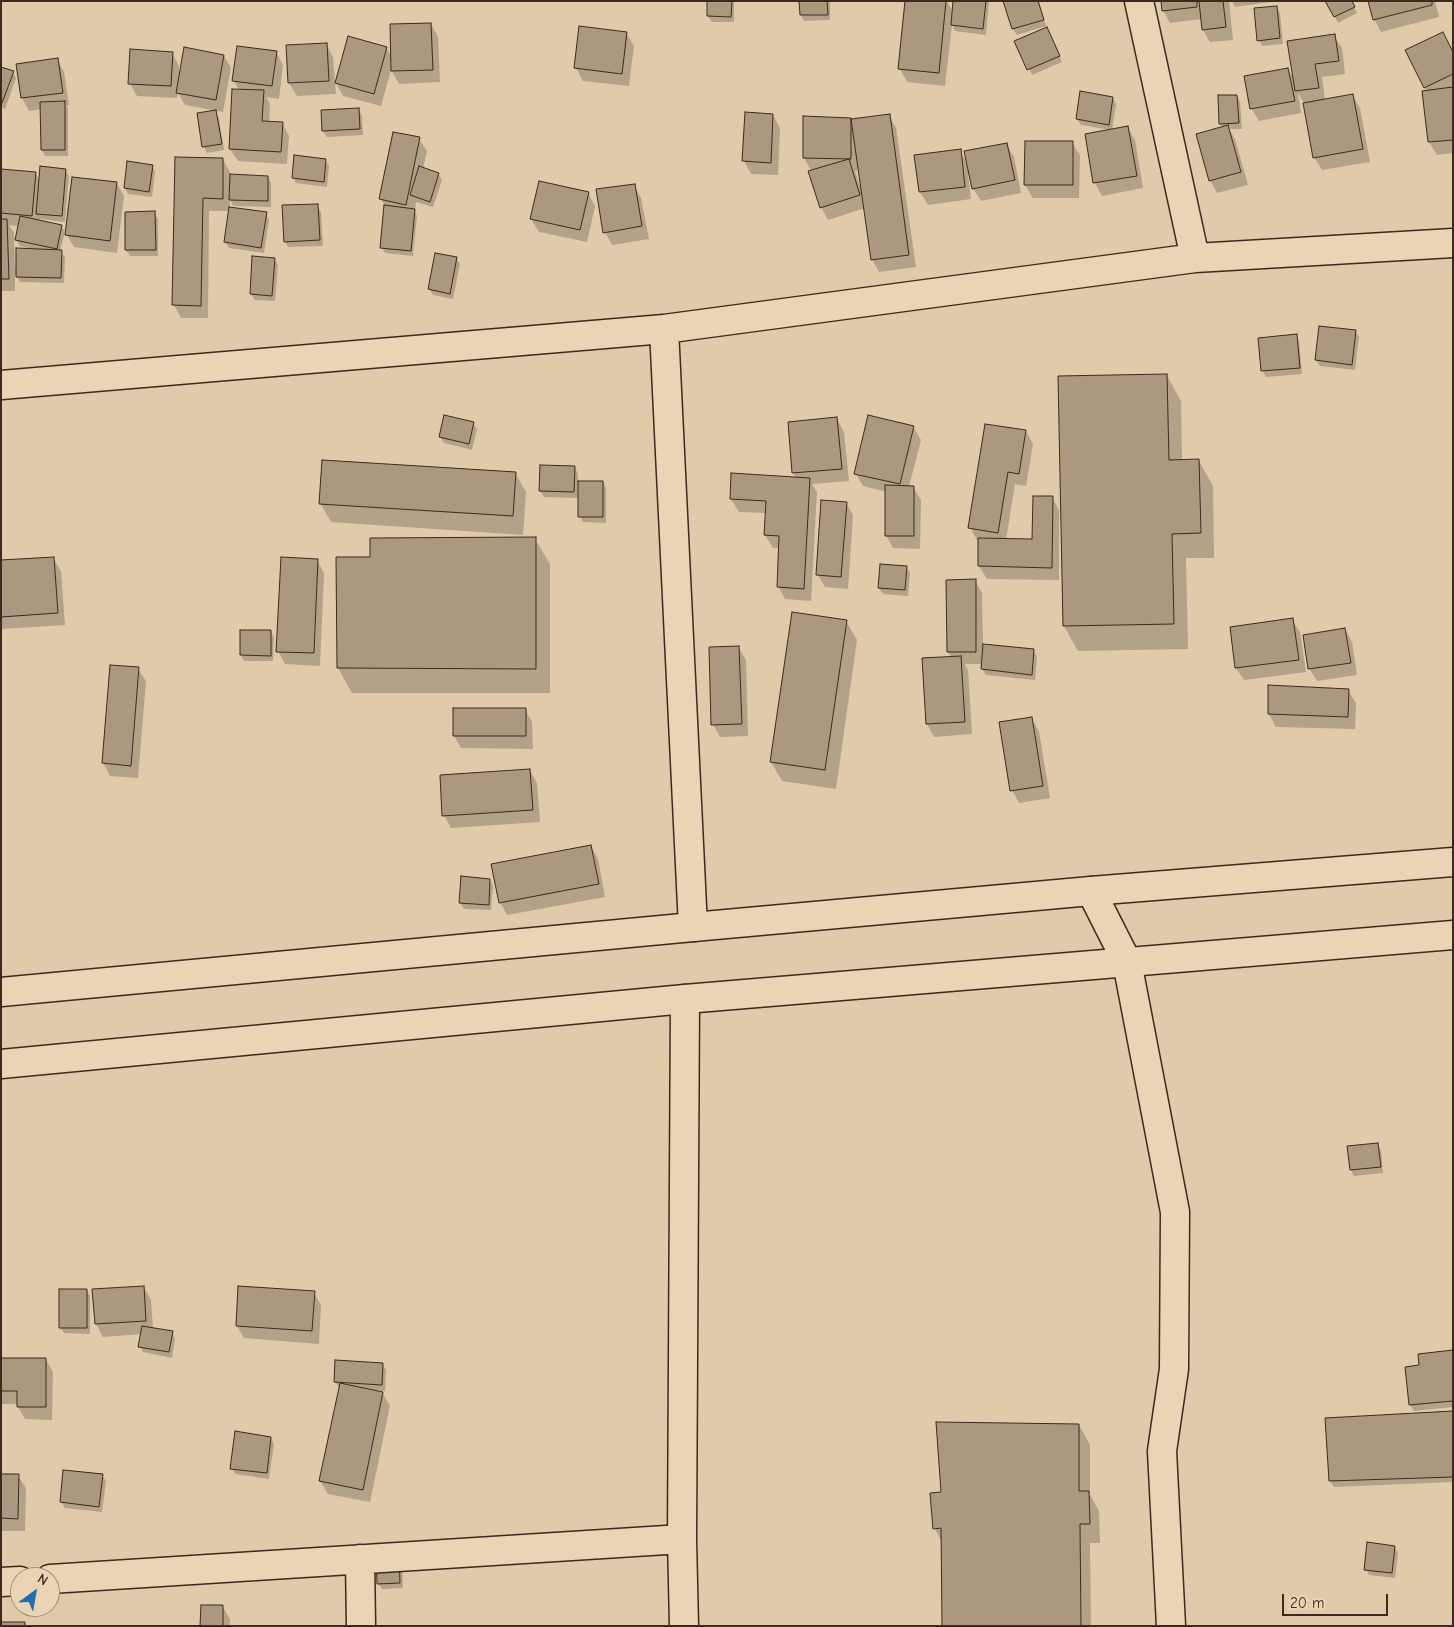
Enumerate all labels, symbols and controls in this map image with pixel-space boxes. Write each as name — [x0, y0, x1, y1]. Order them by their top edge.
north arrow — [10, 1567, 60, 1617]
text: N — [34, 1570, 51, 1589]
scale bar — [1284, 1584, 1390, 1616]
text: 20 m — [1290, 1594, 1324, 1612]

